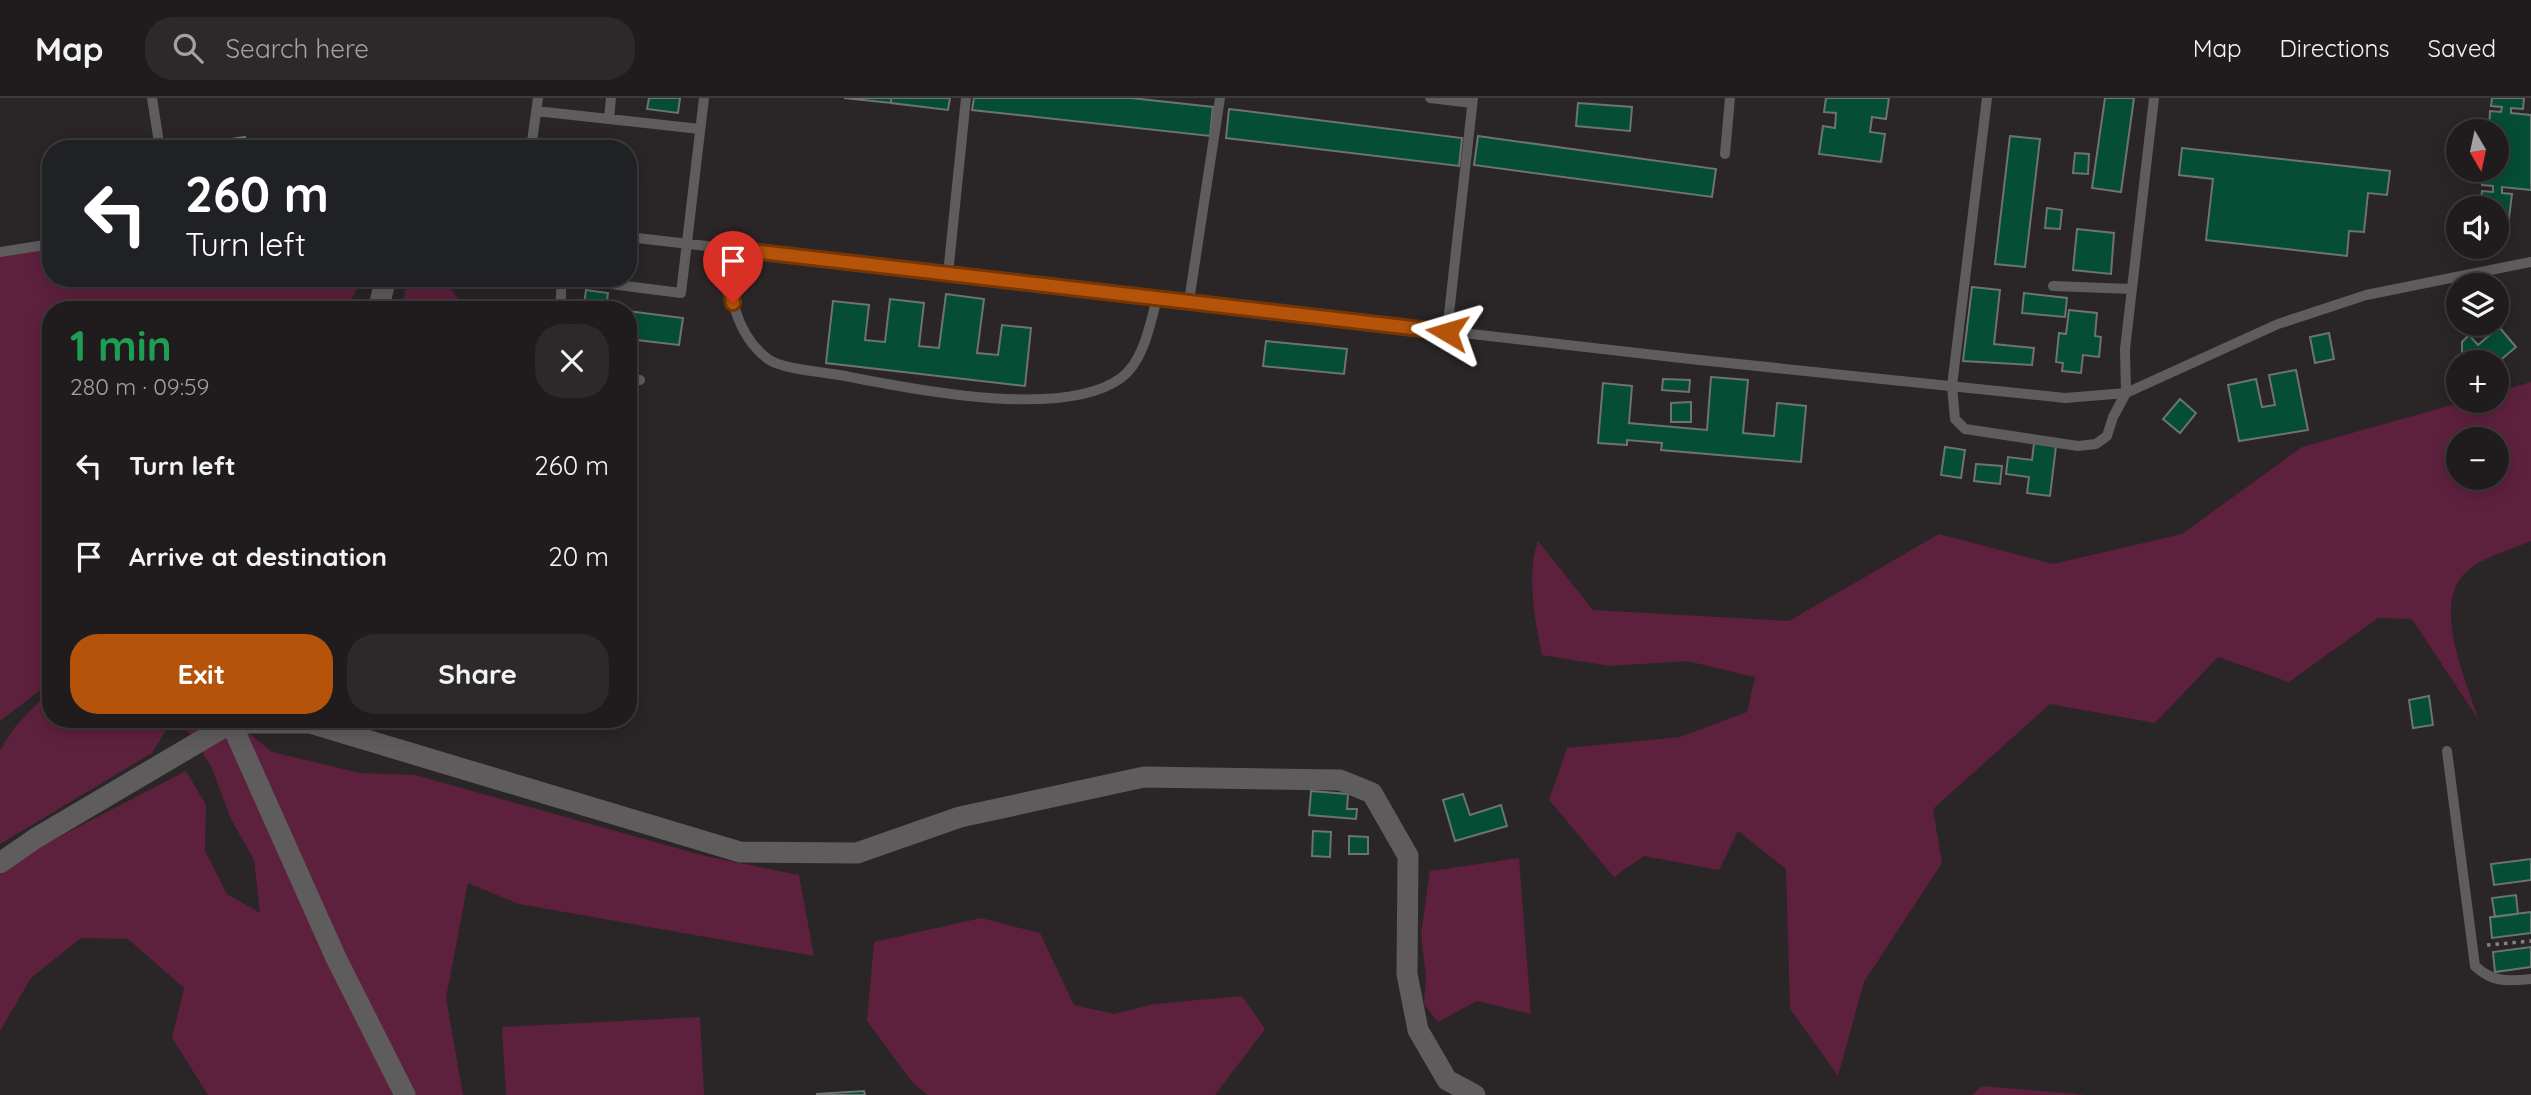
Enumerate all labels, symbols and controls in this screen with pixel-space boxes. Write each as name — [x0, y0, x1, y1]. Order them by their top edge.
search box — [145, 17, 635, 80]
text: Map — [35, 28, 103, 69]
icon: search — [169, 29, 207, 67]
text: Search here — [225, 32, 369, 65]
text: Map — [2193, 33, 2242, 63]
text: Directions — [2280, 33, 2390, 63]
text: Saved — [2428, 33, 2496, 63]
north arrow — [2446, 119, 2510, 182]
map controls — [2446, 119, 2509, 490]
text: 260 m — [185, 163, 329, 224]
icon: left — [70, 168, 161, 259]
button: sound — [2446, 196, 2509, 259]
text: Turn left — [185, 224, 306, 264]
pin — [703, 231, 763, 303]
icon: arrive — [714, 242, 752, 280]
button: layers — [2446, 273, 2509, 336]
position arrow — [1410, 295, 1484, 369]
text: 1 min — [70, 319, 172, 372]
button: close — [535, 324, 609, 398]
button: + — [2446, 350, 2509, 413]
text: 280 m · 09:59 — [70, 372, 209, 401]
button: − — [2446, 427, 2509, 490]
icon: left — [70, 447, 108, 485]
text: Turn left — [129, 449, 236, 482]
text: 260 m — [534, 449, 609, 482]
icon: arrive — [70, 538, 108, 576]
text: Arrive at destination — [129, 540, 387, 573]
text: 20 m — [548, 540, 609, 573]
button: Exit — [70, 634, 333, 714]
button: Share — [347, 634, 609, 714]

